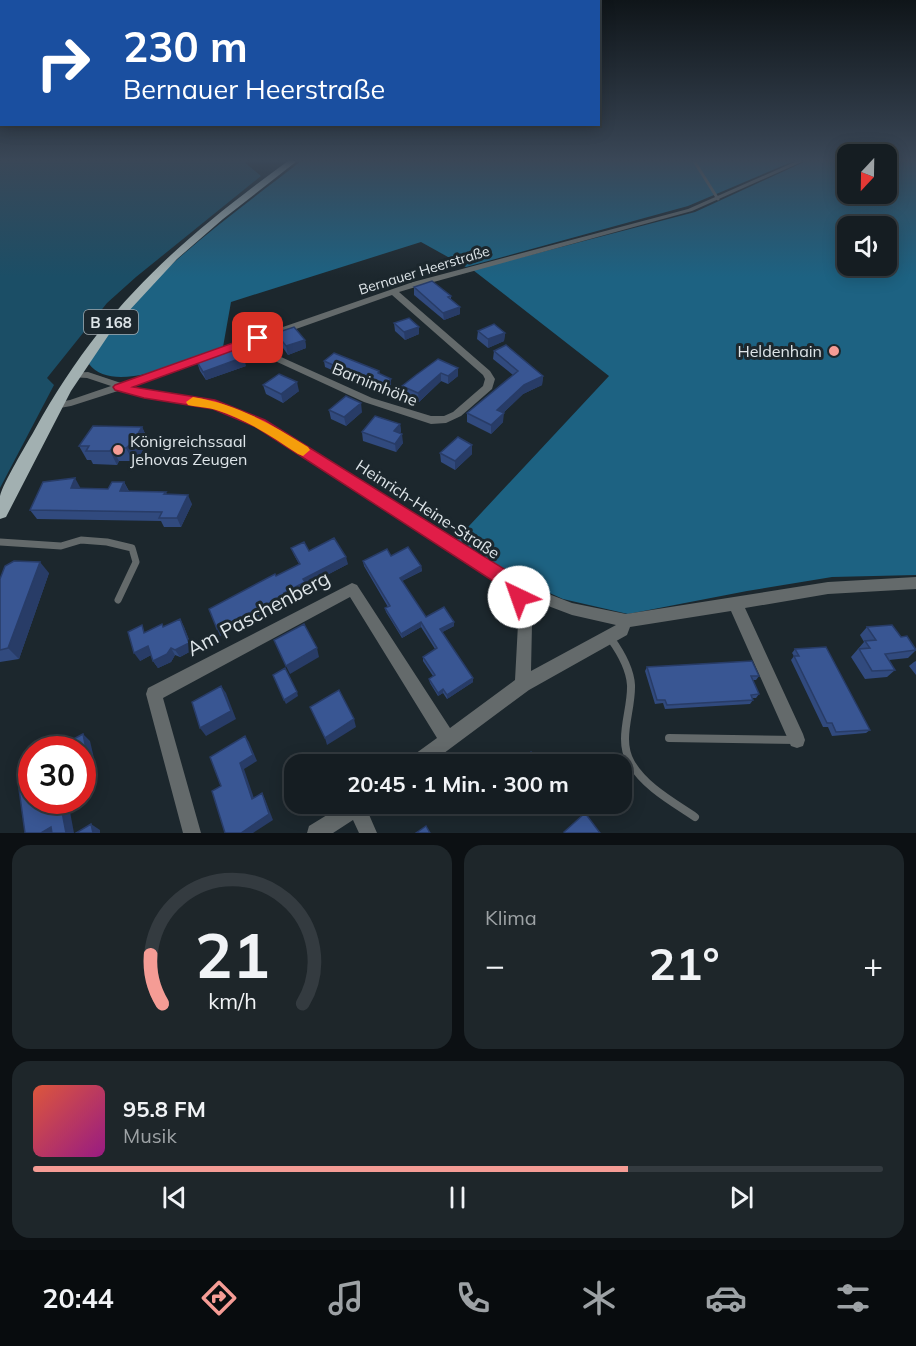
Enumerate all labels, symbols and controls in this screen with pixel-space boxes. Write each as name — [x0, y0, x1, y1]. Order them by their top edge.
text: 230 m — [123, 20, 248, 73]
icon: right — [24, 24, 102, 102]
text: Bernauer Heerstraße — [123, 72, 385, 106]
north arrow — [837, 144, 897, 204]
map controls — [837, 144, 897, 276]
button: sound — [837, 216, 897, 276]
street label: Bernauer Heerstraße — [356, 242, 492, 298]
road number: B 168 — [84, 310, 138, 334]
pin — [232, 312, 283, 363]
icon: arrive — [241, 321, 274, 354]
place label: Heldenhain — [737, 341, 822, 361]
marker: Heldenhain — [827, 344, 841, 358]
street label: Barnimhöhe — [329, 358, 421, 410]
place label: Königreichssaal Jehovas Zeugen — [130, 431, 247, 469]
marker: Königreichssaal Jehovas Zeugen — [111, 443, 125, 457]
street label: Heinrich-Heine-Straße — [352, 455, 504, 563]
street label: Am Paschenberg — [182, 565, 334, 661]
position arrow — [487, 565, 551, 629]
speed limit sign: 30 — [18, 736, 96, 814]
text: 20:45 · 1 Min. · 300 m — [347, 770, 569, 798]
text: Klima — [485, 905, 537, 930]
text: 21 — [195, 915, 269, 994]
text: 21° — [648, 935, 720, 991]
text: − — [485, 944, 505, 985]
text: + — [863, 944, 883, 985]
text: km/h — [208, 987, 256, 1014]
text: 95.8 FM — [123, 1095, 206, 1123]
text: Musik — [123, 1123, 177, 1148]
icon: previous — [158, 1181, 191, 1214]
icon: pause — [441, 1181, 474, 1214]
icon: next — [725, 1181, 758, 1214]
icon: directions — [198, 1277, 240, 1319]
icon: music — [325, 1277, 367, 1319]
icon: phone — [452, 1277, 494, 1319]
icon: climate — [578, 1277, 620, 1319]
icon: car — [705, 1277, 747, 1319]
icon: filters — [832, 1277, 874, 1319]
text: 20:44 — [42, 1281, 114, 1315]

